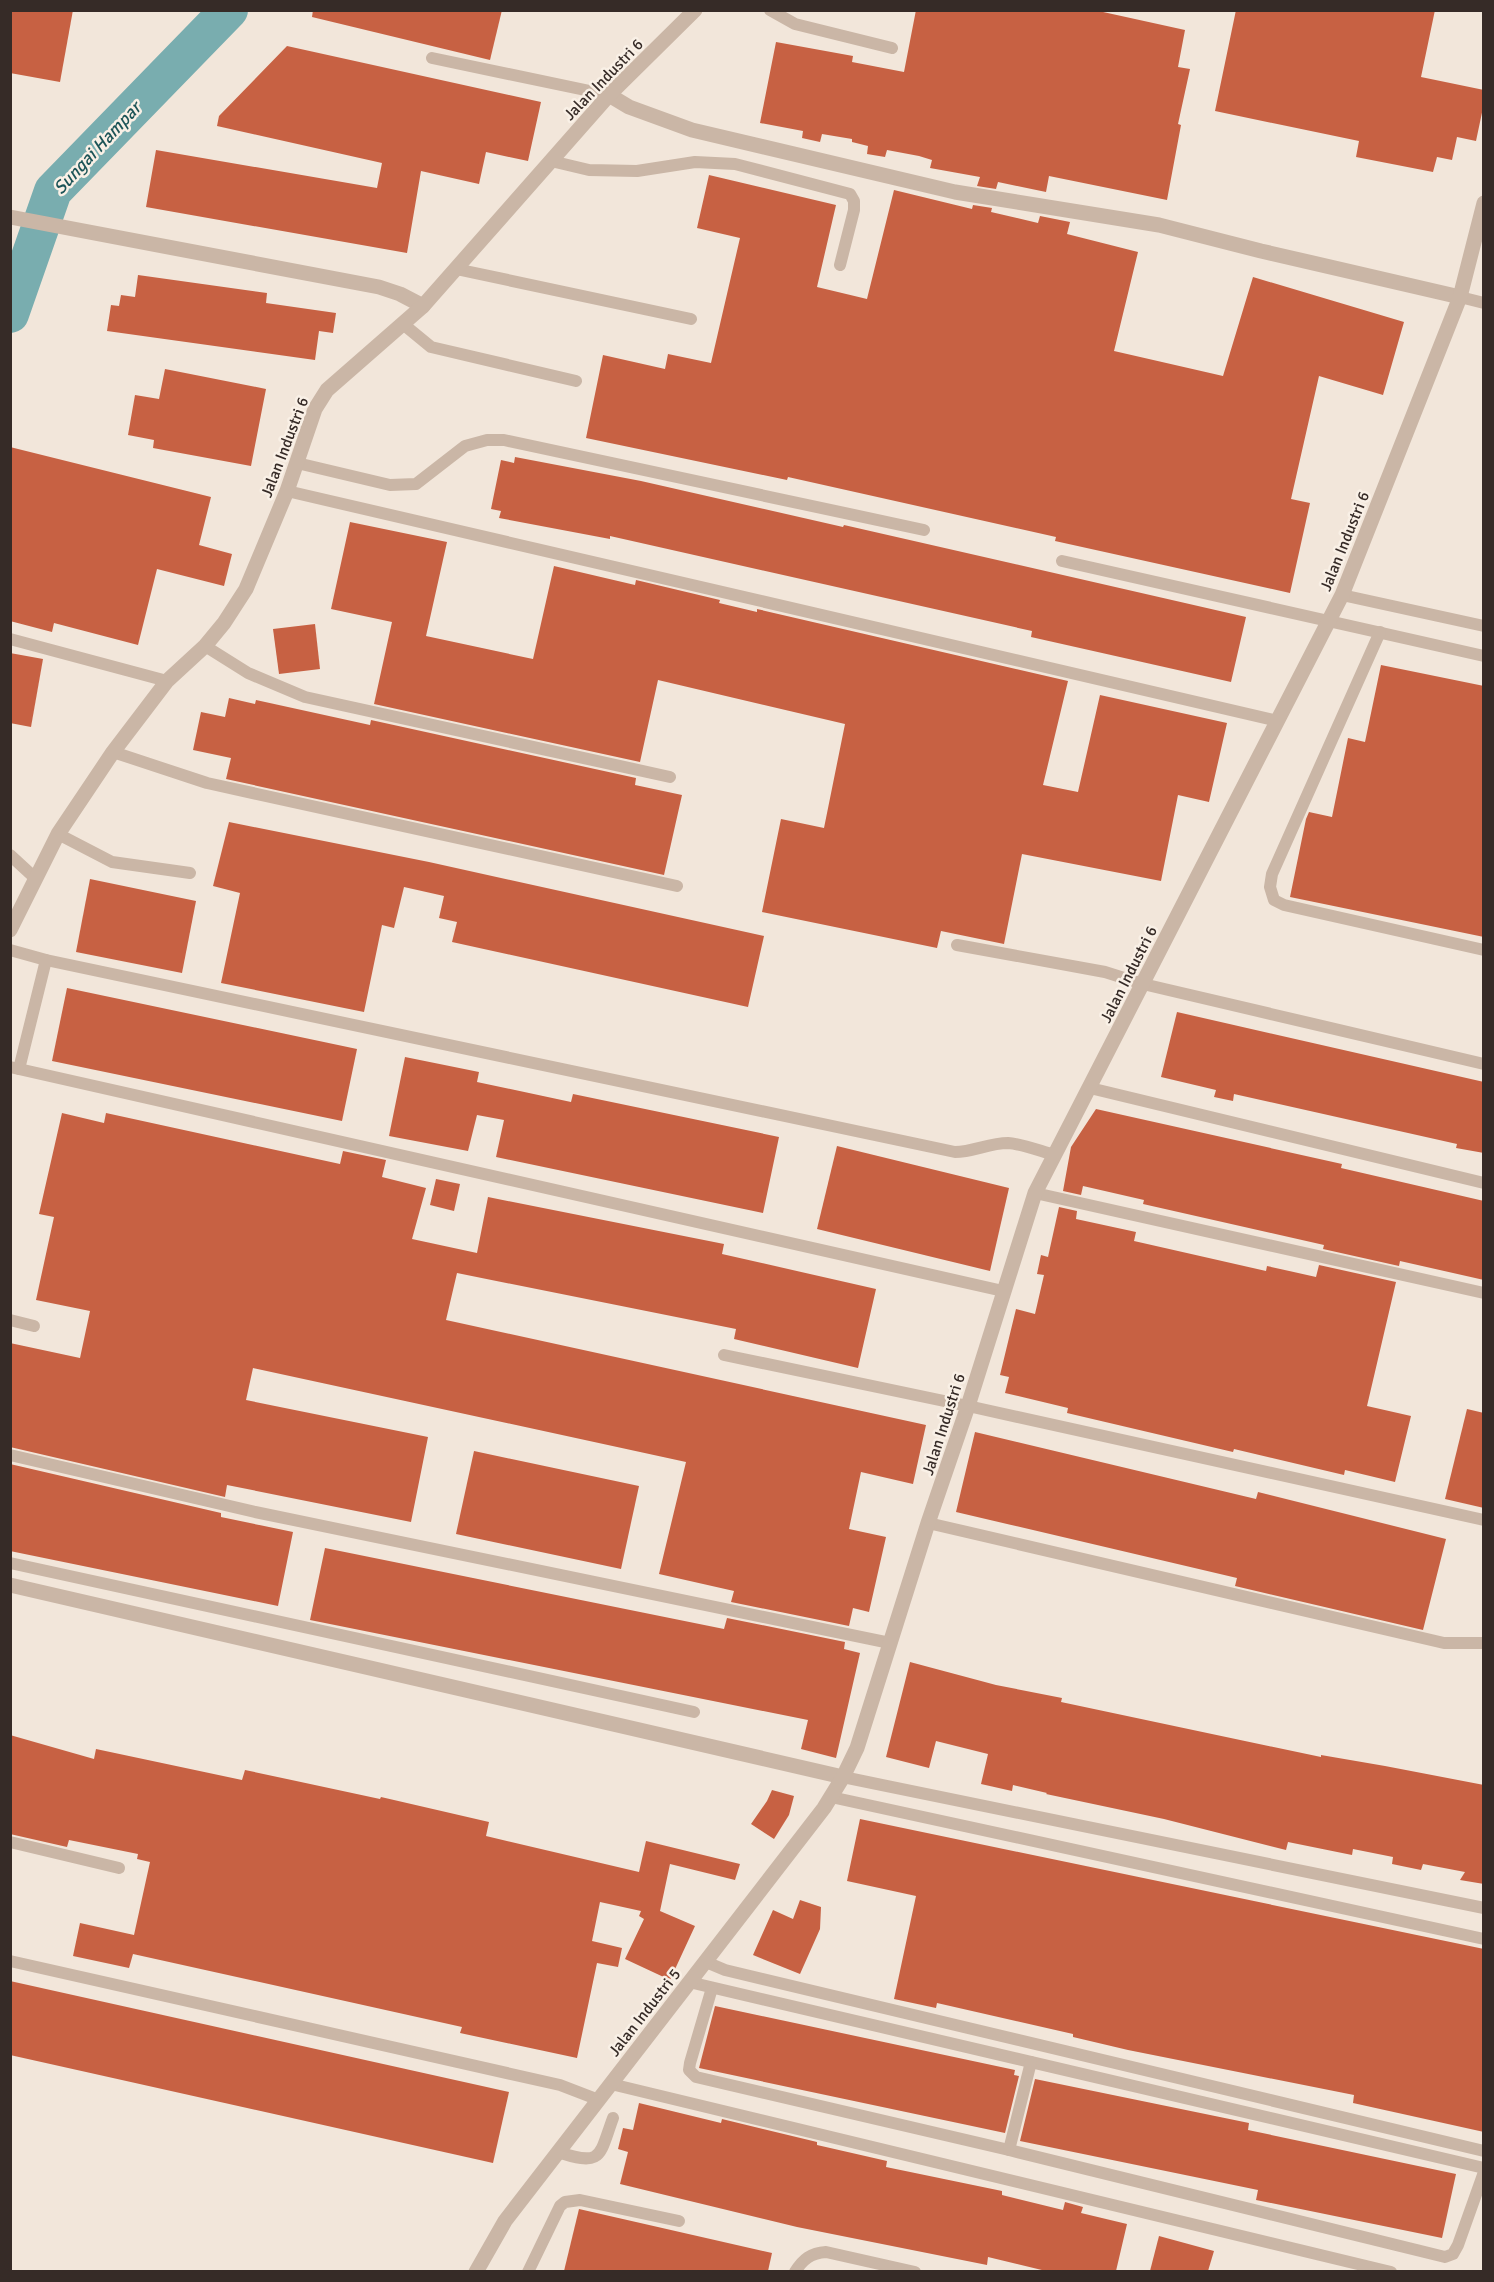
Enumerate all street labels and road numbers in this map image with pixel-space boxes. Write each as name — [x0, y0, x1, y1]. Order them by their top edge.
street label: Jalan Industri 6 — [560, 35, 648, 125]
street label: Jalan Industri 6 — [257, 394, 313, 500]
street label: Jalan Industri 6 — [1316, 489, 1374, 594]
street label: Jalan Industri 6 — [1096, 923, 1162, 1026]
street label: Jalan Industri 6 — [918, 1371, 970, 1478]
street label: Jalan Industri 5 — [604, 1965, 685, 2060]

